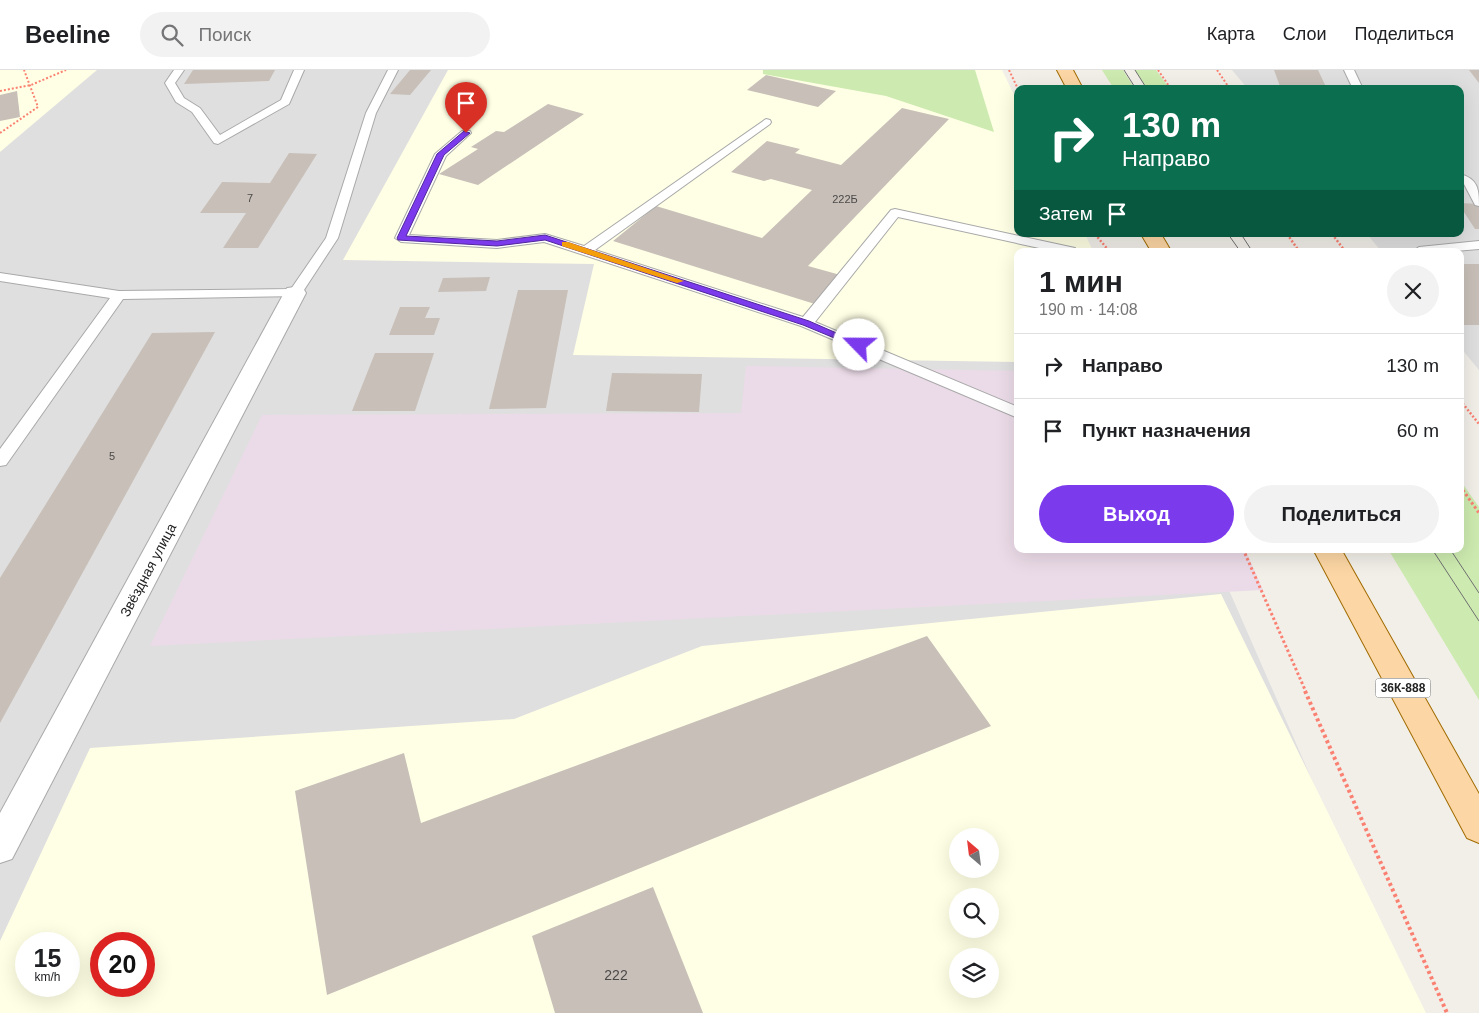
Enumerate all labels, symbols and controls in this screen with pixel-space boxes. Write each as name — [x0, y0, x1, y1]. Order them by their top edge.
search box — [140, 12, 490, 57]
text: Beeline — [25, 21, 110, 48]
icon: search — [158, 21, 186, 49]
text: Поиск — [198, 24, 251, 45]
text: Карта — [1207, 24, 1255, 44]
text: Слои — [1283, 24, 1327, 44]
text: Поделиться — [1355, 24, 1454, 44]
pin — [445, 82, 487, 133]
icon: arrive — [452, 89, 480, 117]
icon: right — [1039, 105, 1104, 170]
text: 130 m — [1122, 105, 1221, 144]
text: Направо — [1122, 146, 1210, 171]
house number: 7 — [247, 192, 253, 204]
house number: 222Б — [832, 193, 858, 205]
icon: arrive — [1103, 200, 1131, 228]
text: Затем — [1039, 203, 1093, 224]
text: 1 мин — [1039, 265, 1123, 298]
button: close — [1387, 265, 1439, 317]
text: 190 m · 14:08 — [1039, 301, 1138, 318]
position arrow — [832, 318, 884, 370]
icon: right — [1039, 352, 1067, 380]
text: Направо — [1082, 355, 1163, 376]
text: 130 m — [1386, 355, 1439, 376]
icon: arrive — [1039, 417, 1067, 445]
text: Пункт назначения — [1082, 420, 1251, 441]
text: 60 m — [1397, 420, 1439, 441]
house number: 5 — [109, 450, 115, 462]
button: Выход — [1039, 485, 1234, 543]
button: Поделиться — [1244, 485, 1439, 543]
street label: Звёздная улица — [117, 520, 179, 619]
road number: 36К-888 — [1376, 678, 1430, 698]
north arrow — [949, 828, 999, 878]
map controls — [949, 828, 999, 998]
button: search — [949, 888, 999, 938]
speed limit sign: 20 — [90, 932, 155, 997]
text: 15 — [34, 944, 61, 972]
button: layers — [949, 948, 999, 998]
house number: 222 — [604, 967, 628, 983]
text: km/h — [34, 970, 61, 984]

